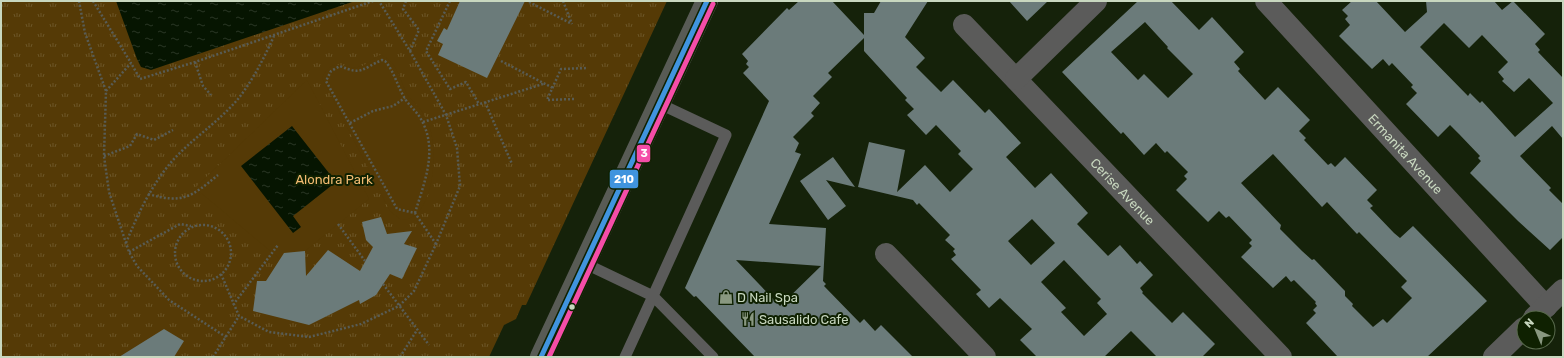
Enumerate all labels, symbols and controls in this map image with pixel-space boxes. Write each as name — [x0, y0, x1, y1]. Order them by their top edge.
street label: Ermanita Avenue — [1365, 111, 1446, 197]
line badge: 3 — [636, 144, 651, 163]
text: 3 — [640, 147, 648, 160]
street label: Cerise Avenue — [1088, 155, 1158, 228]
line badge: 210 — [609, 169, 639, 189]
park label: Alondra Park — [295, 172, 373, 187]
text: 210 — [614, 173, 634, 186]
shop icon: D Nail Spa — [718, 289, 734, 305]
place label: D Nail Spa — [737, 290, 798, 305]
unlabelled marker — [567, 302, 577, 312]
north arrow — [1516, 310, 1556, 350]
restaurant icon: Sausalido Cafe — [740, 311, 756, 327]
place label: Sausalido Cafe — [759, 312, 849, 327]
text: N — [1522, 316, 1537, 331]

